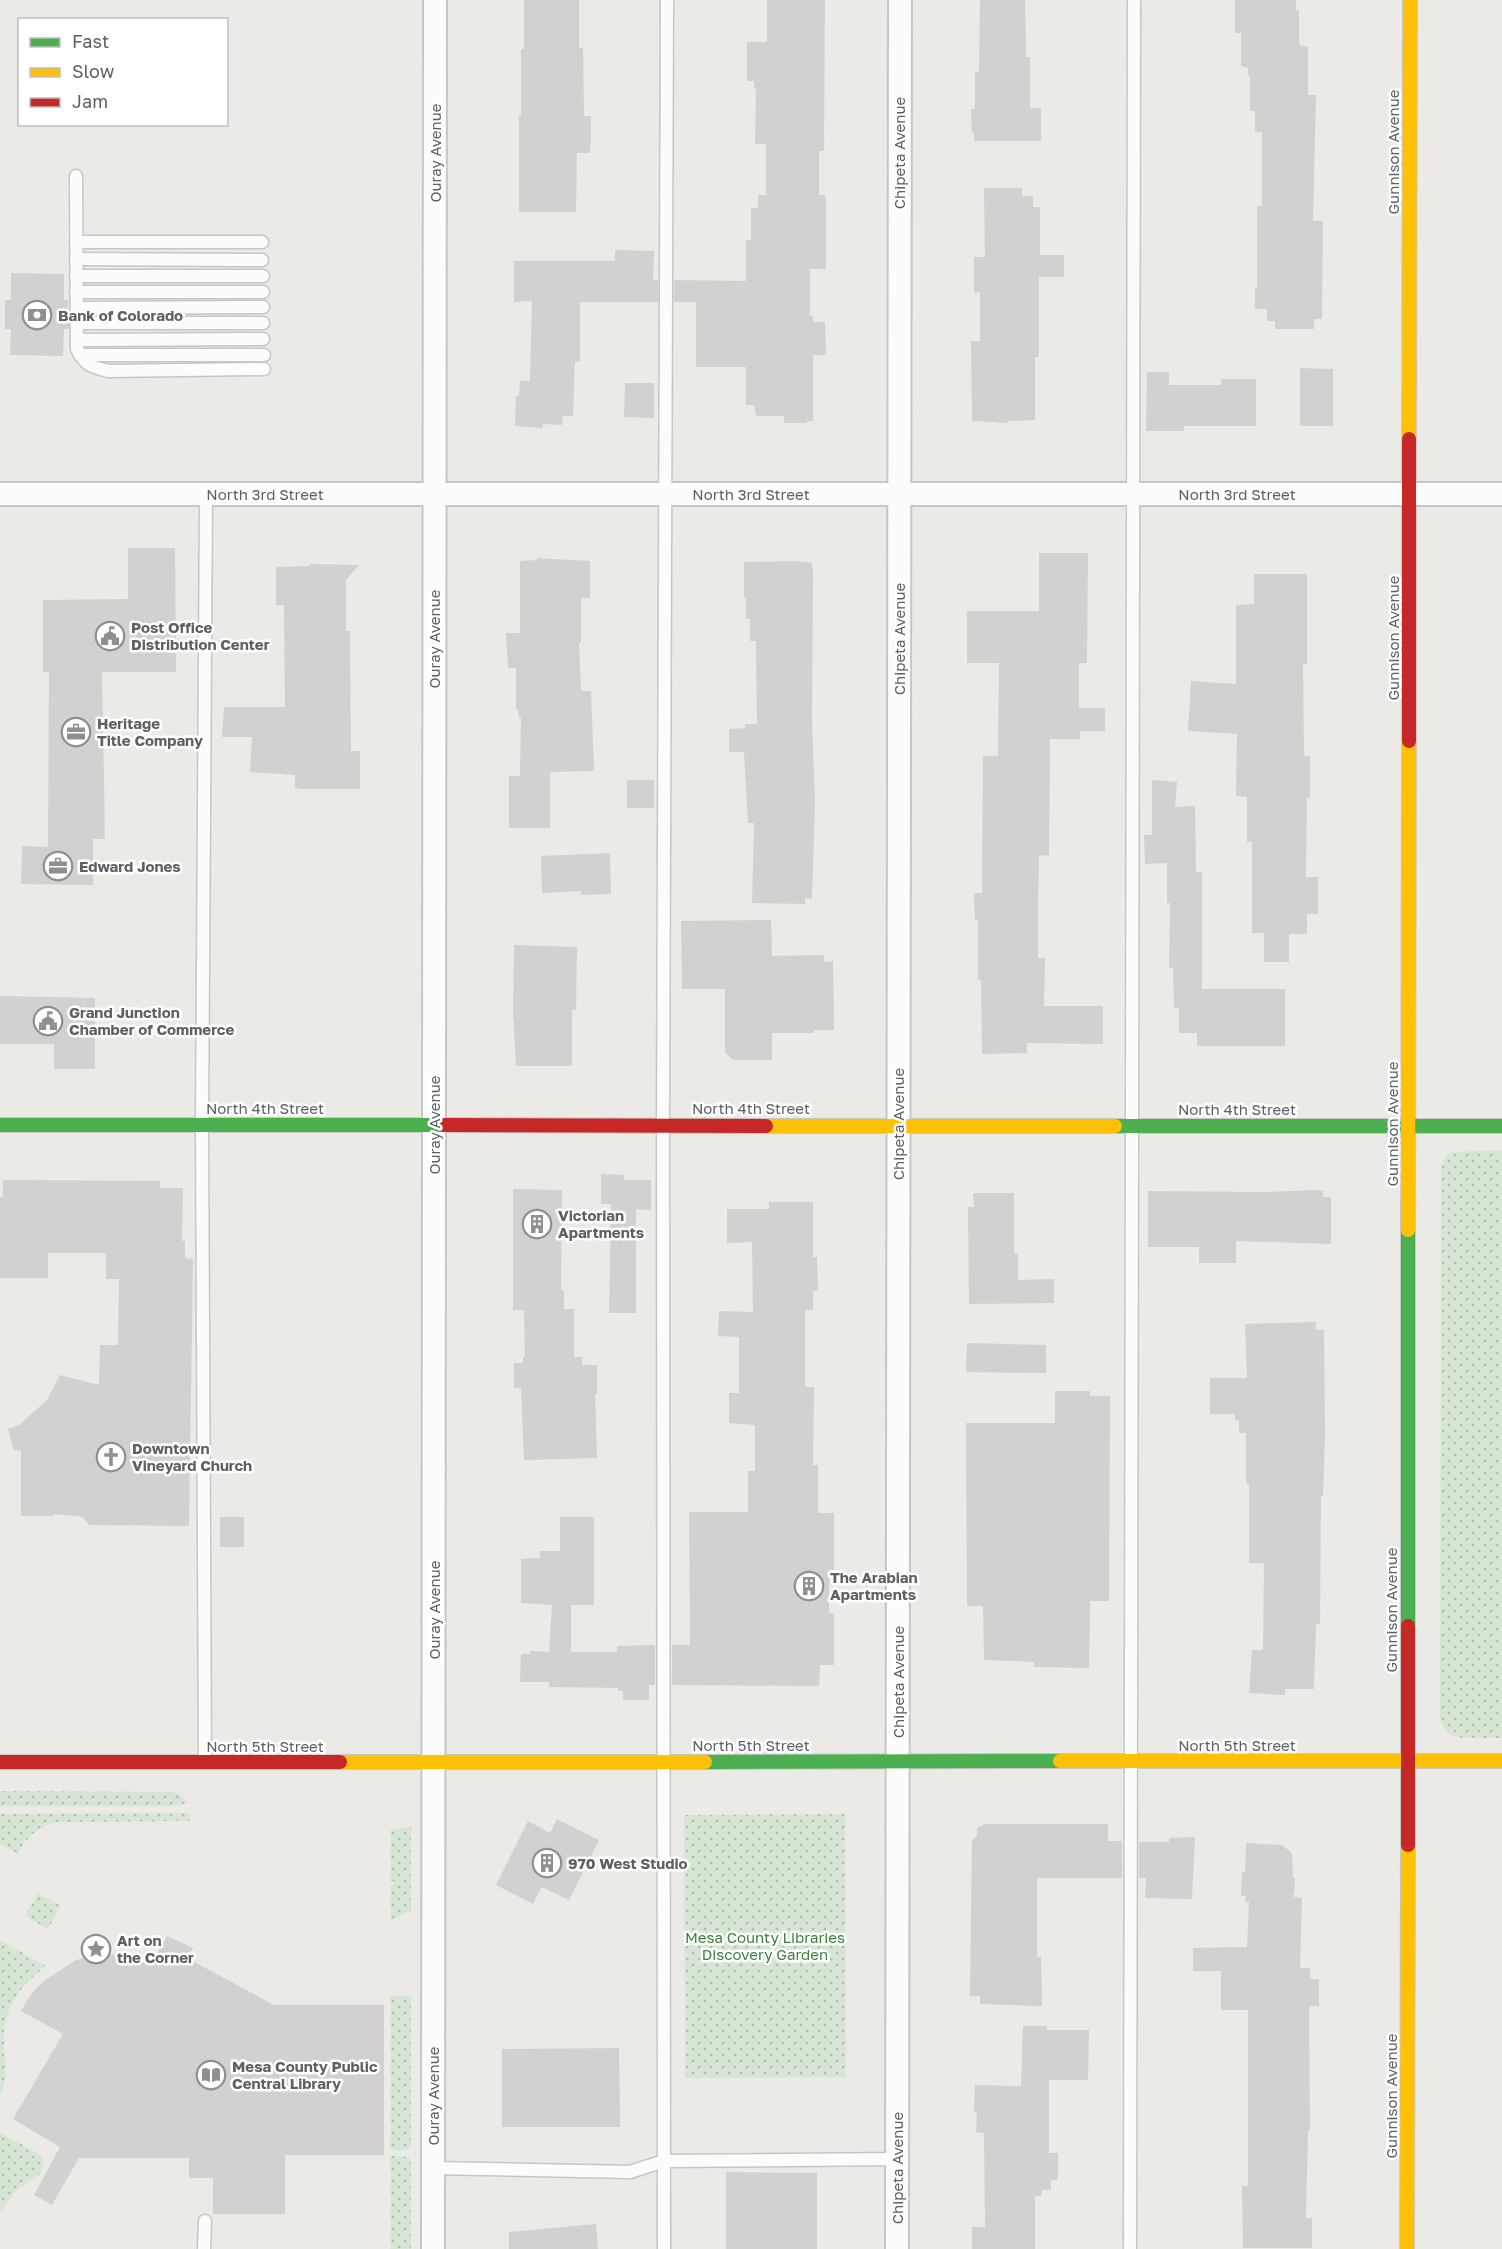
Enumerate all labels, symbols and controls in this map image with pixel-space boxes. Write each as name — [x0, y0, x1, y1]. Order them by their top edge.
legend — [18, 18, 228, 126]
text: Fast — [72, 30, 109, 52]
text: Slow — [72, 60, 115, 82]
street label: Gunnison Avenue — [1384, 89, 1402, 215]
text: Jam — [72, 90, 108, 112]
street label: Chipeta Avenue — [890, 96, 908, 209]
street label: Ouray Avenue — [426, 103, 444, 203]
bank icon: Bank of Colorado — [21, 299, 53, 331]
place label: Bank of Colorado — [58, 306, 183, 324]
street label: North 3rd Street — [206, 485, 324, 503]
street label: North 3rd Street — [692, 485, 810, 503]
street label: North 3rd Street — [1178, 485, 1296, 503]
street label: Gunnison Avenue — [1384, 575, 1402, 701]
street label: Chipeta Avenue — [890, 582, 908, 695]
street label: Ouray Avenue — [425, 589, 443, 689]
place label: Post Office Distribution Center — [131, 618, 270, 653]
public building icon: Post Office Distribution Center — [94, 620, 126, 652]
place label: Heritage Title Company — [97, 714, 203, 749]
office icon: Heritage Title Company — [60, 716, 92, 748]
office icon: Edward Jones — [42, 850, 74, 882]
place label: Edward Jones — [79, 857, 181, 875]
place label: Grand Junction Chamber of Commerce — [69, 1003, 234, 1038]
public building icon: Grand Junction Chamber of Commerce — [32, 1005, 64, 1037]
street label: Gunnison Avenue — [1383, 1061, 1401, 1187]
street label: Chipeta Avenue — [889, 1067, 907, 1180]
street label: Ouray Avenue — [425, 1075, 443, 1175]
street label: North 4th Street — [206, 1099, 324, 1117]
street label: North 4th Street — [692, 1099, 810, 1117]
street label: North 4th Street — [1178, 1100, 1296, 1118]
place label: Victorian Apartments — [558, 1206, 644, 1241]
building icon: Victorian Apartments — [521, 1208, 553, 1240]
place label: Downtown Vineyard Church — [132, 1439, 252, 1474]
church icon: Downtown Vineyard Church — [95, 1441, 127, 1473]
street label: Gunnison Avenue — [1382, 1547, 1400, 1673]
street label: Ouray Avenue — [425, 1560, 443, 1660]
place label: The Arabian Apartments — [830, 1568, 918, 1603]
building icon: The Arabian Apartments — [793, 1570, 825, 1602]
street label: Chipeta Avenue — [889, 1625, 907, 1738]
street label: North 5th Street — [692, 1736, 810, 1754]
street label: North 5th Street — [1178, 1736, 1296, 1754]
street label: North 5th Street — [206, 1737, 324, 1755]
building icon: 970 West Studio — [531, 1847, 563, 1879]
place label: 970 West Studio — [568, 1854, 688, 1872]
park label: Mesa County Libraries Discovery Garden — [685, 1928, 845, 1963]
place label: Art on the Corner — [117, 1931, 194, 1966]
place icon: Art on the Corner — [80, 1933, 112, 1965]
street label: Gunnison Avenue — [1382, 2033, 1400, 2159]
street label: Ouray Avenue — [424, 2046, 442, 2146]
place label: Mesa County Public Central Library — [232, 2057, 378, 2092]
library icon: Mesa County Public Central Library — [195, 2059, 227, 2091]
street label: Chipeta Avenue — [888, 2111, 906, 2224]

